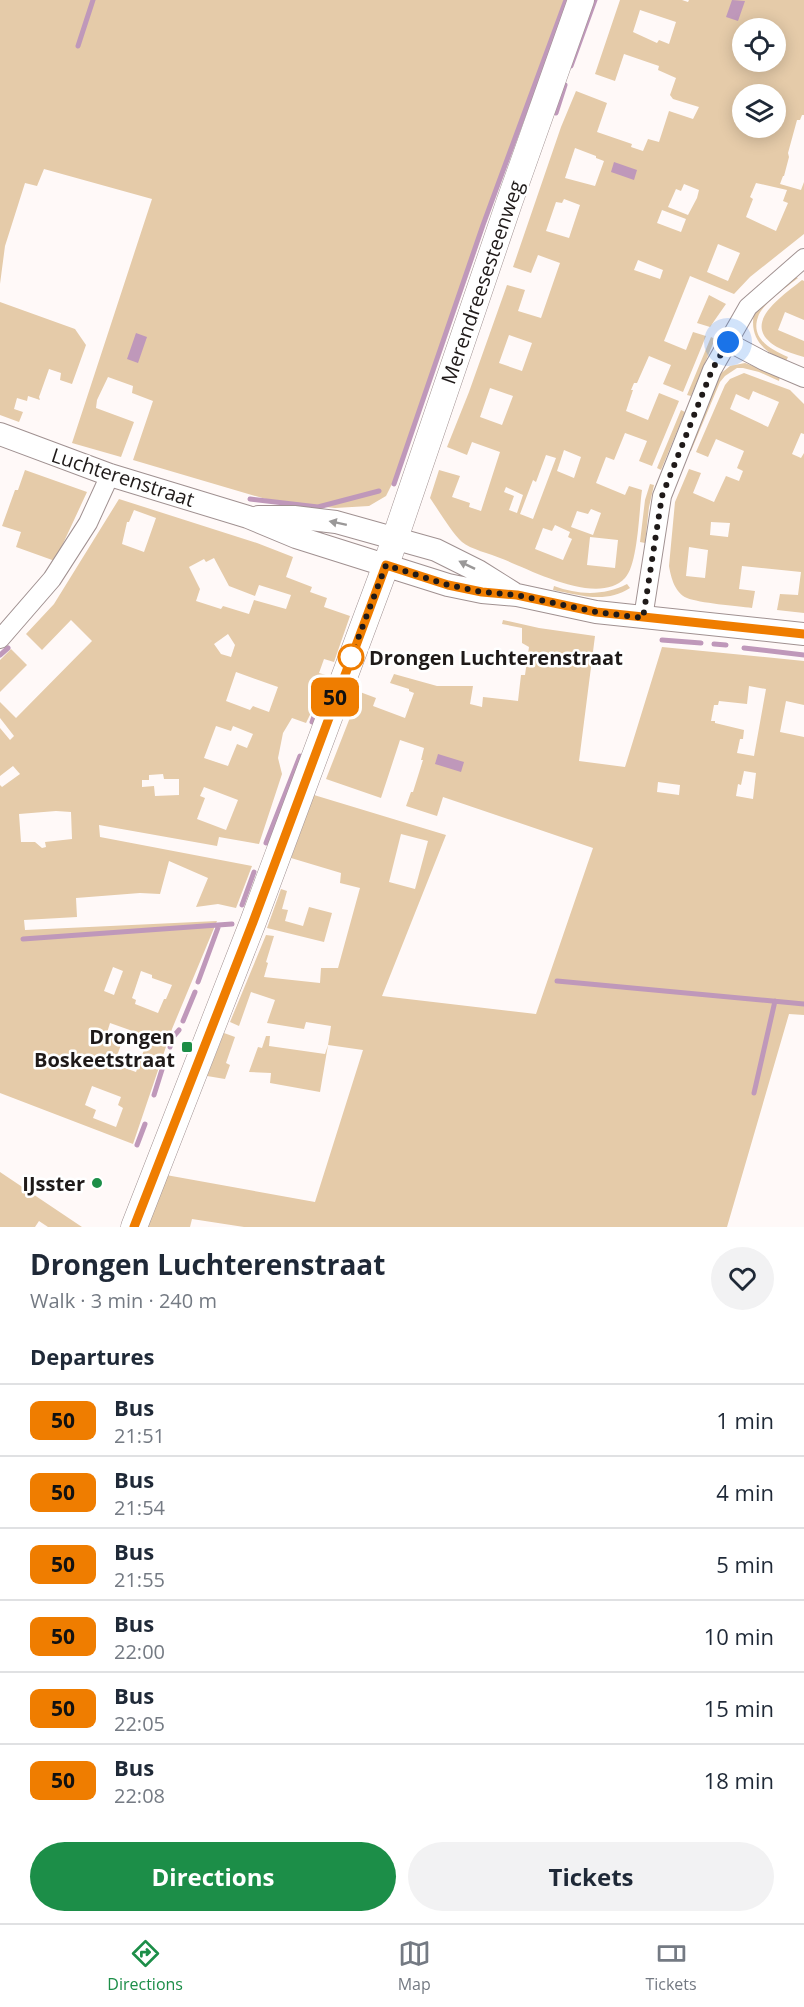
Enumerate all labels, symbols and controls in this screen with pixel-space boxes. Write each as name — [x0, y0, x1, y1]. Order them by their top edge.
map controls — [732, 18, 786, 138]
button: locate — [732, 18, 786, 72]
button: layers — [732, 84, 786, 138]
street label: Merendreesesteenweg — [434, 177, 530, 387]
your location — [713, 327, 743, 357]
street label: Luchterenstraat — [48, 441, 198, 513]
one-way arrow — [329, 518, 348, 527]
one-way arrow — [458, 561, 475, 570]
marker: Drongen Luchterenstraat — [338, 644, 364, 670]
place label: Drongen Luchterenstraat — [369, 644, 623, 671]
line badge: 50 — [308, 678, 362, 716]
text: 50 — [323, 683, 347, 711]
place label: Drongen Boskeetstraat — [34, 1023, 175, 1073]
marker: Drongen Boskeetstraat — [180, 1040, 194, 1054]
place label: IJsster — [22, 1170, 85, 1197]
marker: IJsster — [90, 1176, 104, 1190]
text: Drongen Luchterenstraat — [30, 1245, 385, 1283]
button: heart — [711, 1247, 774, 1310]
text: Walk · 3 min · 240 m — [30, 1287, 217, 1314]
text: Departures — [30, 1341, 154, 1371]
text: Bus — [114, 1392, 154, 1422]
text: 1 min — [716, 1405, 774, 1435]
text: 50 — [51, 1406, 75, 1434]
text: 21:51 — [114, 1422, 165, 1449]
text: Bus — [114, 1464, 154, 1494]
text: 4 min — [716, 1477, 774, 1507]
text: 50 — [51, 1478, 75, 1506]
text: 21:54 — [114, 1494, 165, 1521]
text: Bus — [114, 1536, 154, 1566]
text: 5 min — [716, 1549, 774, 1579]
text: 50 — [51, 1550, 75, 1578]
text: 21:55 — [114, 1566, 165, 1593]
text: Bus — [114, 1608, 154, 1638]
text: 10 min — [704, 1621, 774, 1651]
text: 50 — [51, 1622, 75, 1650]
text: 22:00 — [114, 1638, 165, 1665]
text: Bus — [114, 1680, 154, 1710]
text: 15 min — [704, 1693, 774, 1723]
text: 50 — [51, 1694, 75, 1722]
text: 22:05 — [114, 1710, 165, 1737]
text: Bus — [114, 1752, 154, 1782]
text: 18 min — [704, 1765, 774, 1795]
text: 50 — [51, 1766, 75, 1794]
text: 22:08 — [114, 1782, 165, 1809]
button: Directions — [30, 1842, 396, 1911]
button: Tickets — [408, 1842, 774, 1911]
tab: Directions — [107, 1937, 183, 1995]
tab: Map — [398, 1937, 431, 1995]
tab: Tickets — [645, 1937, 697, 1995]

